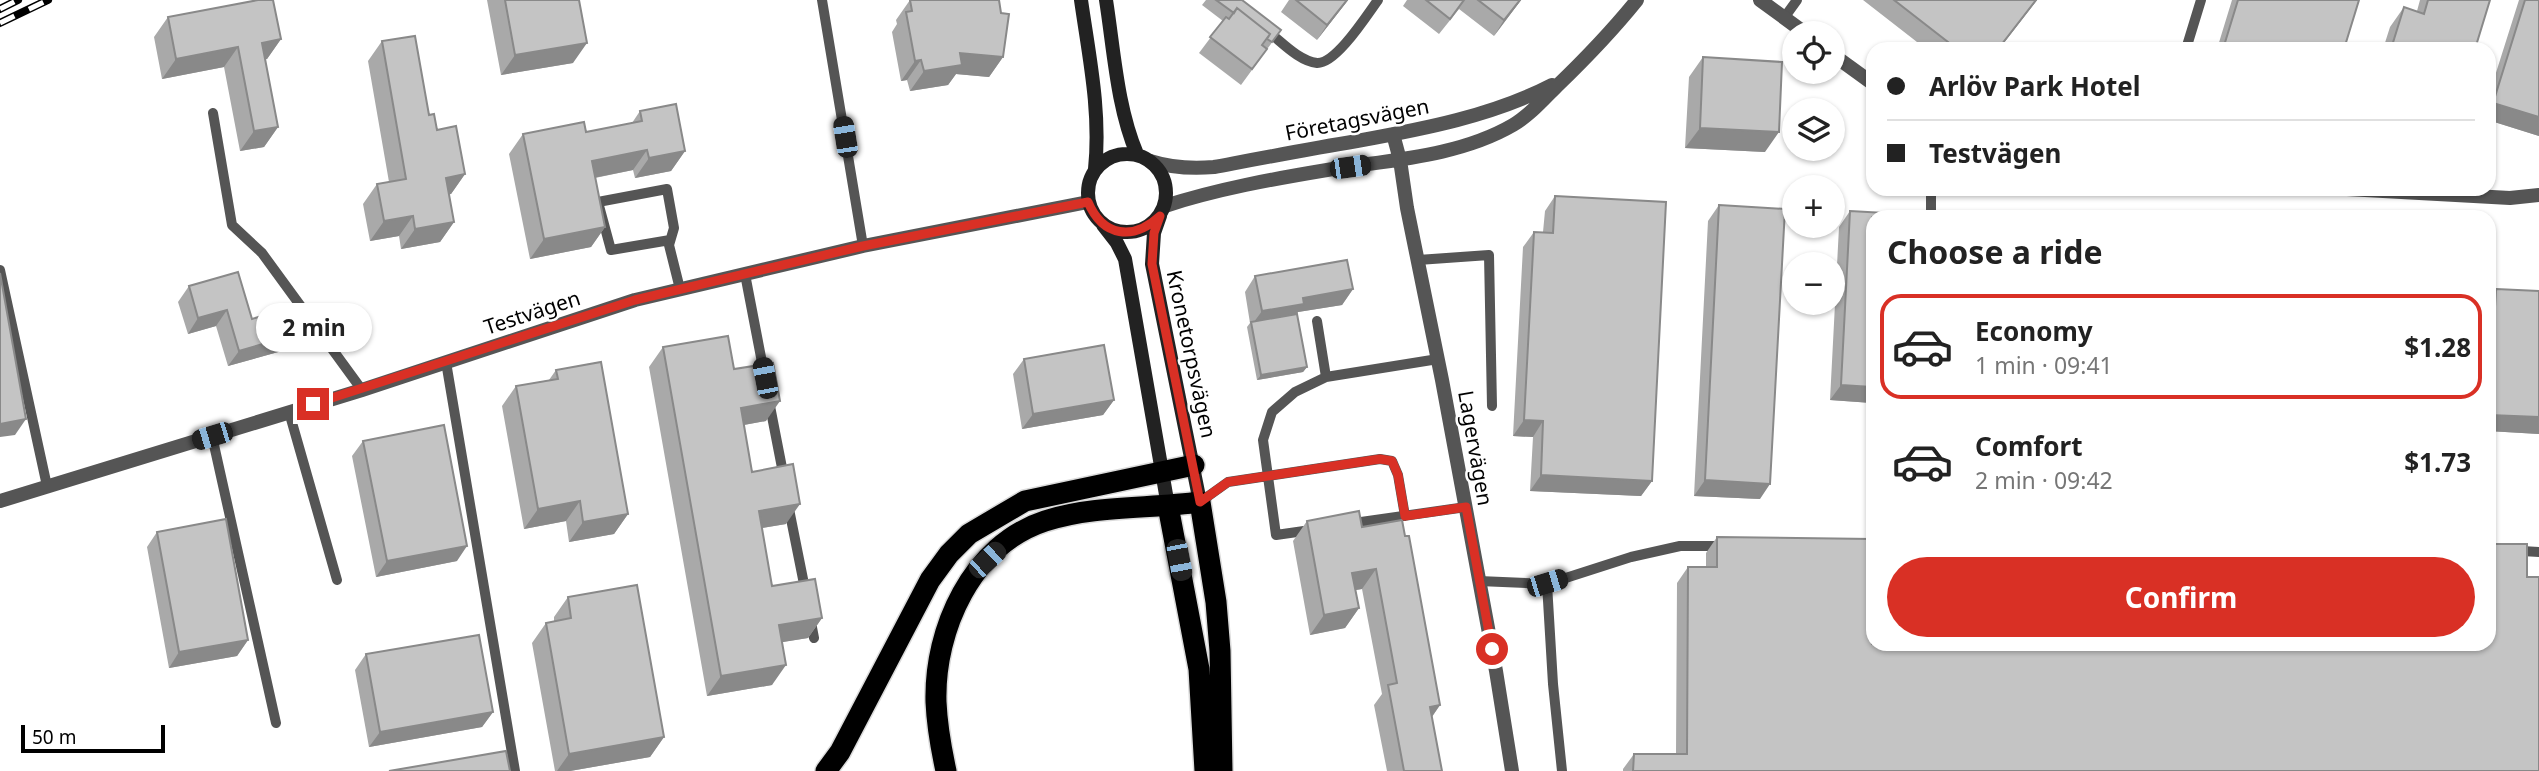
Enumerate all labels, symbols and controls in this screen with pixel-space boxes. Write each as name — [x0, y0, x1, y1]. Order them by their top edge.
map controls — [1782, 21, 1845, 315]
button: locate — [1782, 21, 1845, 84]
text: Arlöv Park Hotel — [1929, 68, 2141, 104]
street label: Företagsvägen — [1283, 91, 1431, 147]
button: layers — [1782, 98, 1845, 161]
car — [832, 115, 859, 159]
text: Testvägen — [1929, 135, 2061, 171]
car — [1328, 154, 1373, 180]
button: + — [1782, 175, 1845, 238]
text: Choose a ride — [1887, 230, 2103, 273]
button: − — [1782, 252, 1845, 315]
street label: Kronetorpsvägen — [1161, 268, 1223, 440]
street label: Testvägen — [480, 283, 584, 341]
callout: 2 min — [255, 302, 371, 352]
text: 2 min — [282, 311, 346, 343]
text: Economy — [1975, 313, 2093, 349]
icon: car — [1891, 315, 1954, 378]
text: $1.28 — [2404, 329, 2471, 365]
text: 1 min · 09:41 — [1975, 349, 2113, 381]
car — [751, 355, 780, 401]
route end — [297, 388, 329, 420]
street label: Lagervägen — [1452, 388, 1500, 508]
car — [189, 420, 236, 452]
text: Comfort — [1975, 428, 2083, 464]
icon: car — [1891, 430, 1954, 493]
text: $1.73 — [2404, 444, 2471, 480]
text: 2 min · 09:42 — [1975, 464, 2113, 496]
car — [1165, 537, 1194, 583]
car — [965, 538, 1010, 582]
button: Confirm — [1887, 557, 2475, 637]
car — [1524, 567, 1571, 599]
route start — [1476, 633, 1508, 665]
scale bar — [21, 722, 164, 754]
text: 50 m — [32, 724, 76, 750]

